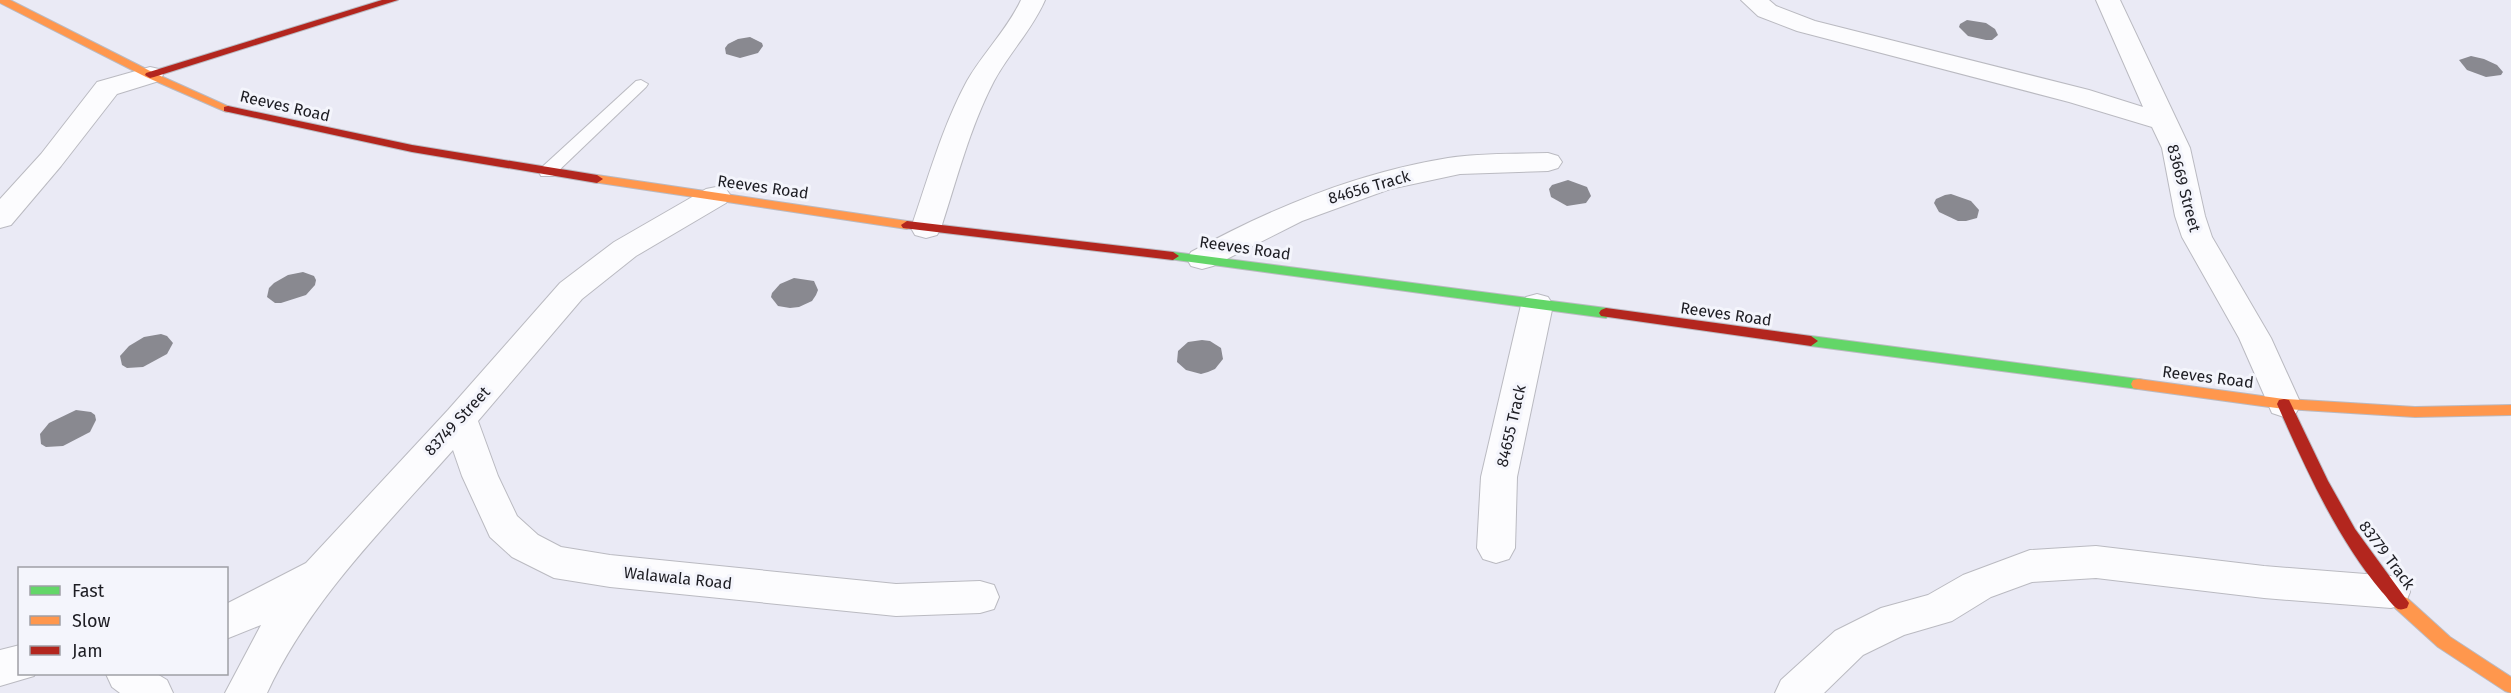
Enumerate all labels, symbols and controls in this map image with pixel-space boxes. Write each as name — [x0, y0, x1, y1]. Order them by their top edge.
street label: Reeves Road — [238, 86, 332, 126]
street label: 83669 Street — [2163, 142, 2205, 234]
street label: 84656 Track — [1326, 166, 1413, 208]
street label: Reeves Road — [716, 171, 810, 203]
street label: Reeves Road — [1198, 232, 1292, 264]
street label: Reeves Road — [1679, 298, 1773, 330]
street label: Reeves Road — [2161, 362, 2255, 392]
street label: 83749 Street — [420, 382, 494, 459]
street label: 84655 Track — [1492, 382, 1530, 469]
street label: 83779 Track — [2355, 517, 2420, 594]
street label: Walawala Road — [623, 563, 733, 593]
legend — [18, 567, 228, 675]
text: Fast — [72, 580, 105, 602]
text: Slow — [72, 610, 111, 632]
text: Jam — [72, 640, 103, 662]

